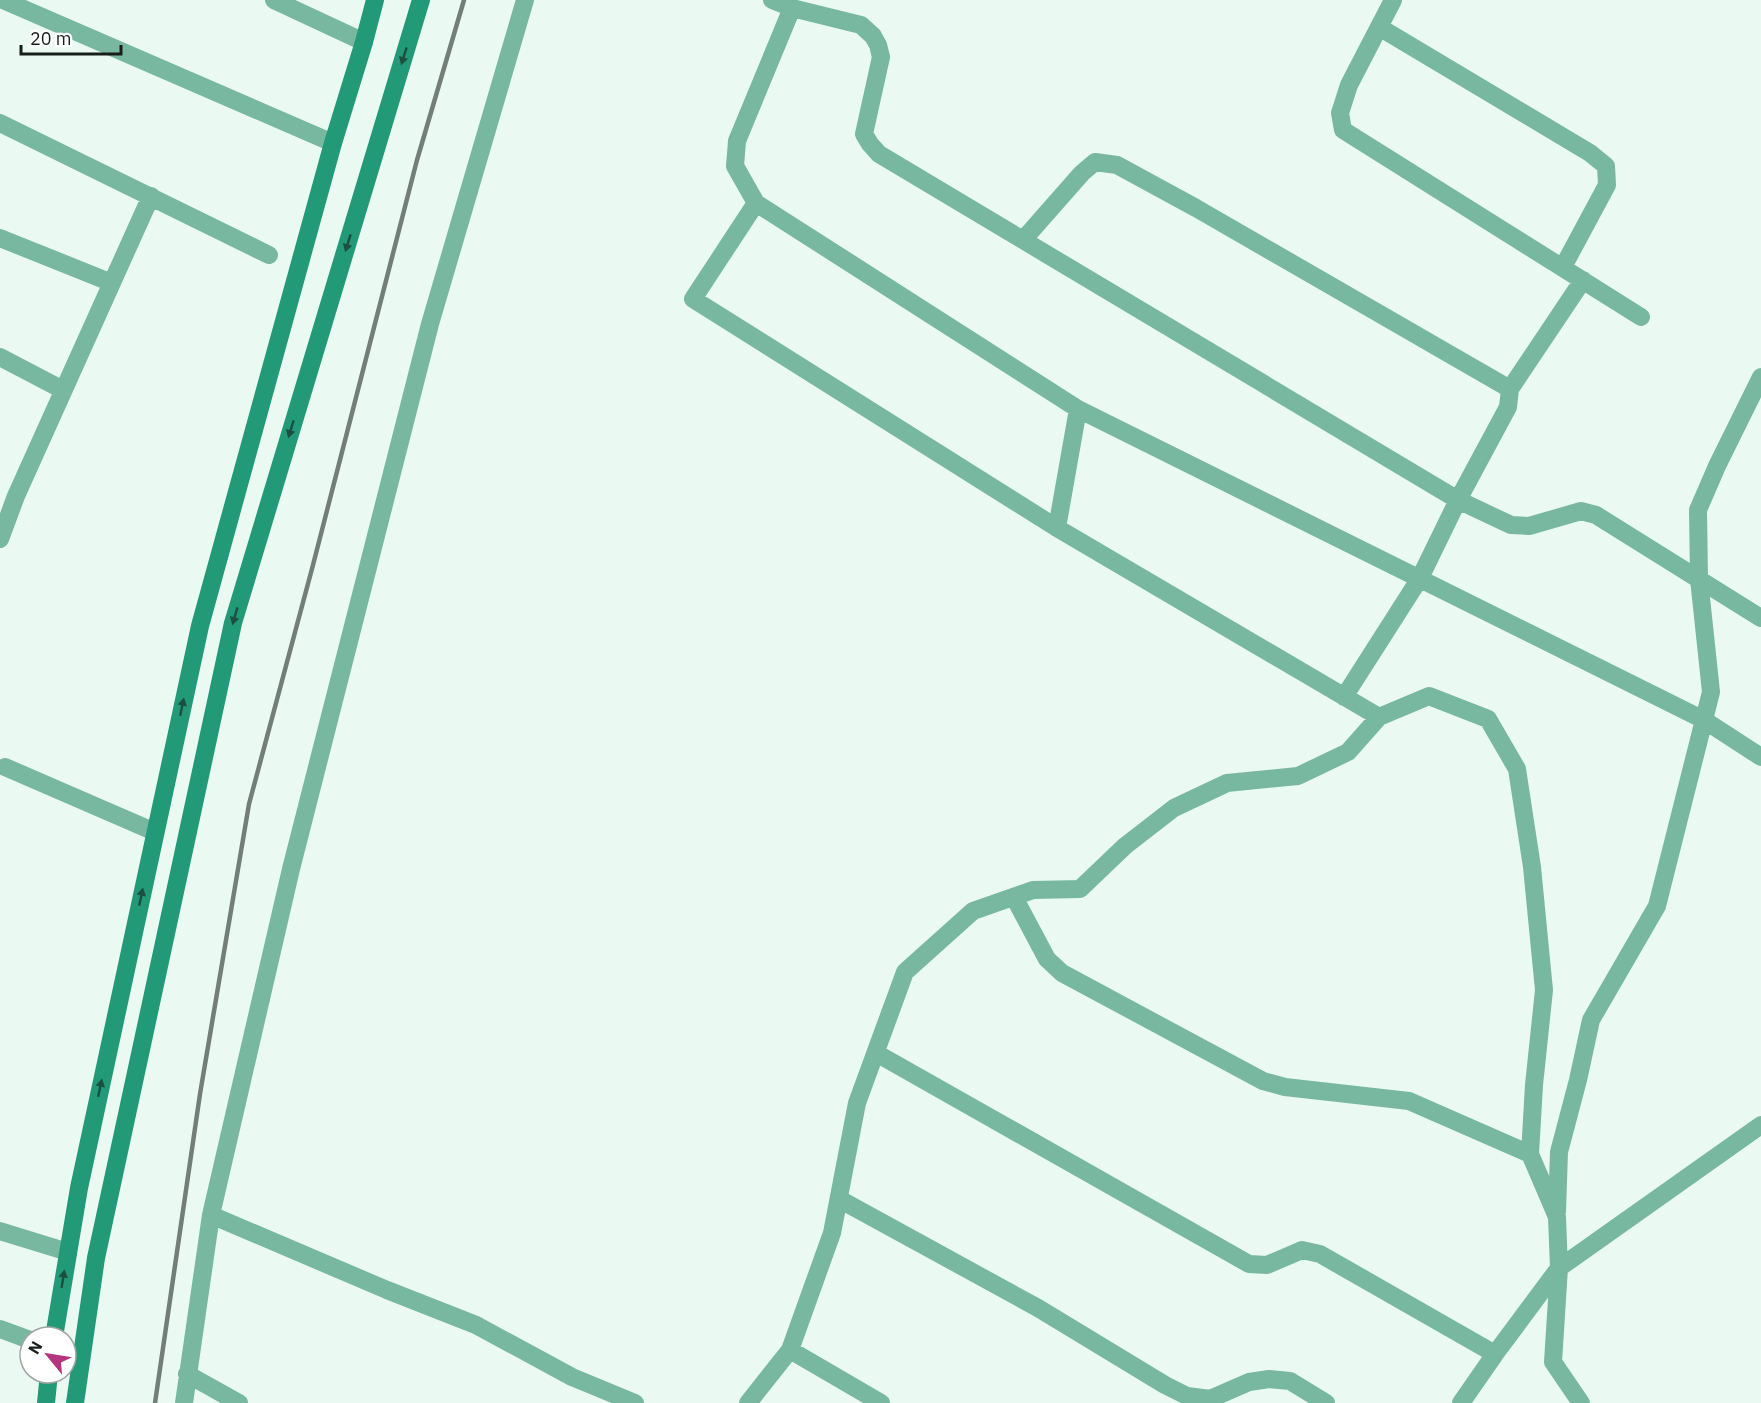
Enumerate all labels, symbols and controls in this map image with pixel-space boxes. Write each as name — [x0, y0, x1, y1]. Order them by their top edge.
scale bar — [21, 18, 122, 56]
text: 20 m — [30, 27, 72, 50]
one-way arrow — [399, 47, 408, 65]
one-way arrow — [342, 234, 352, 252]
one-way arrow — [286, 420, 295, 438]
one-way arrow — [230, 607, 239, 625]
one-way arrow — [178, 697, 188, 716]
one-way arrow — [137, 887, 146, 906]
one-way arrow — [96, 1078, 105, 1097]
one-way arrow — [59, 1270, 68, 1289]
north arrow — [18, 1325, 78, 1385]
text: N — [23, 1337, 47, 1358]

